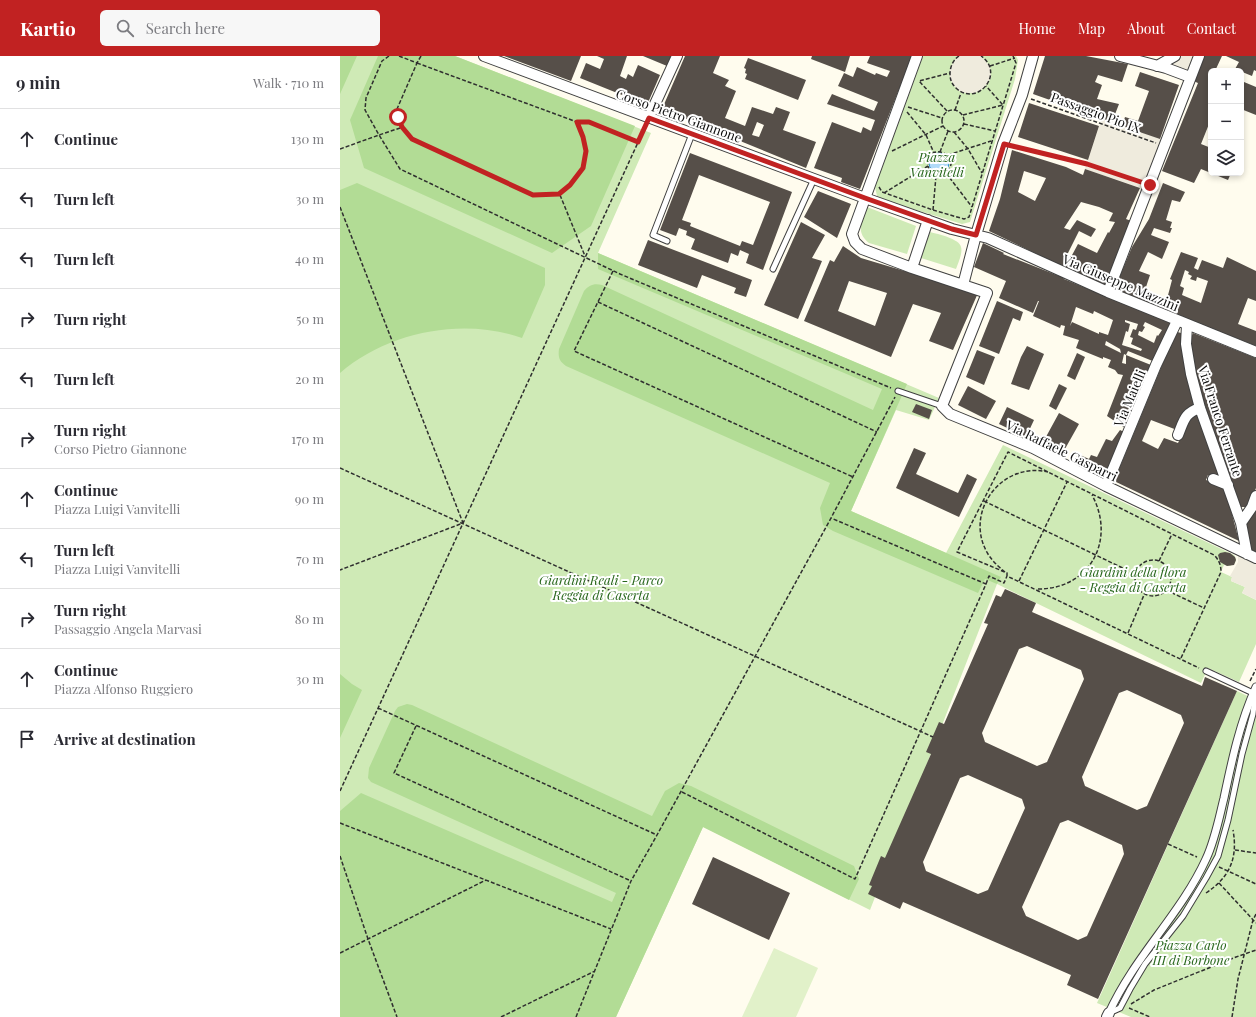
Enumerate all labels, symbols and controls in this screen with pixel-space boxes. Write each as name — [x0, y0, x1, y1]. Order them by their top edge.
search box — [100, 10, 380, 46]
text: Kartio — [20, 15, 76, 41]
icon: search — [114, 17, 136, 39]
text: Search here — [146, 18, 225, 38]
text: Home — [1018, 19, 1056, 38]
text: Map — [1078, 19, 1105, 38]
text: About — [1127, 19, 1165, 38]
text: Contact — [1187, 19, 1236, 38]
map controls — [1208, 68, 1244, 176]
button: + — [1208, 68, 1244, 104]
text: 9 min — [16, 71, 61, 93]
text: Walk · 710 m — [253, 74, 324, 91]
street label: Corso Pietro Giannone — [614, 84, 745, 146]
street label: Passaggio Pio IX — [1049, 88, 1144, 136]
button: − — [1208, 104, 1244, 140]
route start — [389, 108, 407, 126]
icon: ahead — [16, 128, 38, 150]
text: Continue — [54, 129, 118, 149]
text: 130 m — [291, 130, 324, 147]
button: layers — [1208, 140, 1244, 176]
park label: Piazza Vanvitelli — [910, 148, 965, 180]
route end — [1141, 176, 1159, 194]
icon: left — [16, 188, 38, 210]
text: Turn left — [54, 189, 115, 209]
text: 30 m — [296, 190, 324, 207]
icon: left — [16, 248, 38, 270]
text: Turn left — [54, 249, 115, 269]
street label: Via Giuseppe Mazzini — [1059, 249, 1182, 314]
text: 40 m — [295, 250, 324, 267]
icon: right — [16, 308, 38, 330]
text: Turn right — [54, 309, 127, 329]
text: 50 m — [296, 310, 324, 327]
street label: Via Franco Ferrante — [1195, 362, 1247, 479]
street label: Via Maielli — [1109, 367, 1149, 430]
icon: left — [16, 368, 38, 390]
text: Turn left — [54, 369, 115, 389]
text: 20 m — [295, 370, 324, 387]
street label: Via Raffaele Gasparri — [1003, 415, 1121, 484]
text: Turn right — [54, 420, 127, 440]
icon: right — [16, 428, 38, 450]
text: 170 m — [291, 430, 324, 447]
text: Corso Pietro Giannone — [54, 440, 187, 457]
text: Continue — [54, 480, 118, 500]
icon: ahead — [16, 488, 38, 510]
text: 90 m — [295, 490, 324, 507]
text: Piazza Luigi Vanvitelli — [54, 500, 180, 517]
text: Turn left — [54, 540, 115, 560]
icon: left — [16, 548, 38, 570]
text: 70 m — [296, 550, 324, 567]
text: Piazza Luigi Vanvitelli — [54, 560, 180, 577]
park label: Giardini della flora - Reggia di Caserta — [1080, 563, 1187, 595]
park label: Giardini Reali - Parco Reggia di Caserta — [539, 571, 663, 603]
text: Turn right — [54, 600, 127, 620]
icon: right — [16, 608, 38, 630]
text: 80 m — [295, 610, 324, 627]
text: Passaggio Angela Marvasi — [54, 620, 202, 637]
text: Continue — [54, 660, 118, 680]
icon: ahead — [16, 668, 38, 690]
text: 30 m — [296, 670, 324, 687]
text: Piazza Alfonso Ruggiero — [54, 680, 193, 697]
icon: arrive — [16, 728, 38, 750]
text: Arrive at destination — [54, 729, 196, 749]
park label: Piazza Carlo III di Borbone — [1152, 936, 1230, 968]

